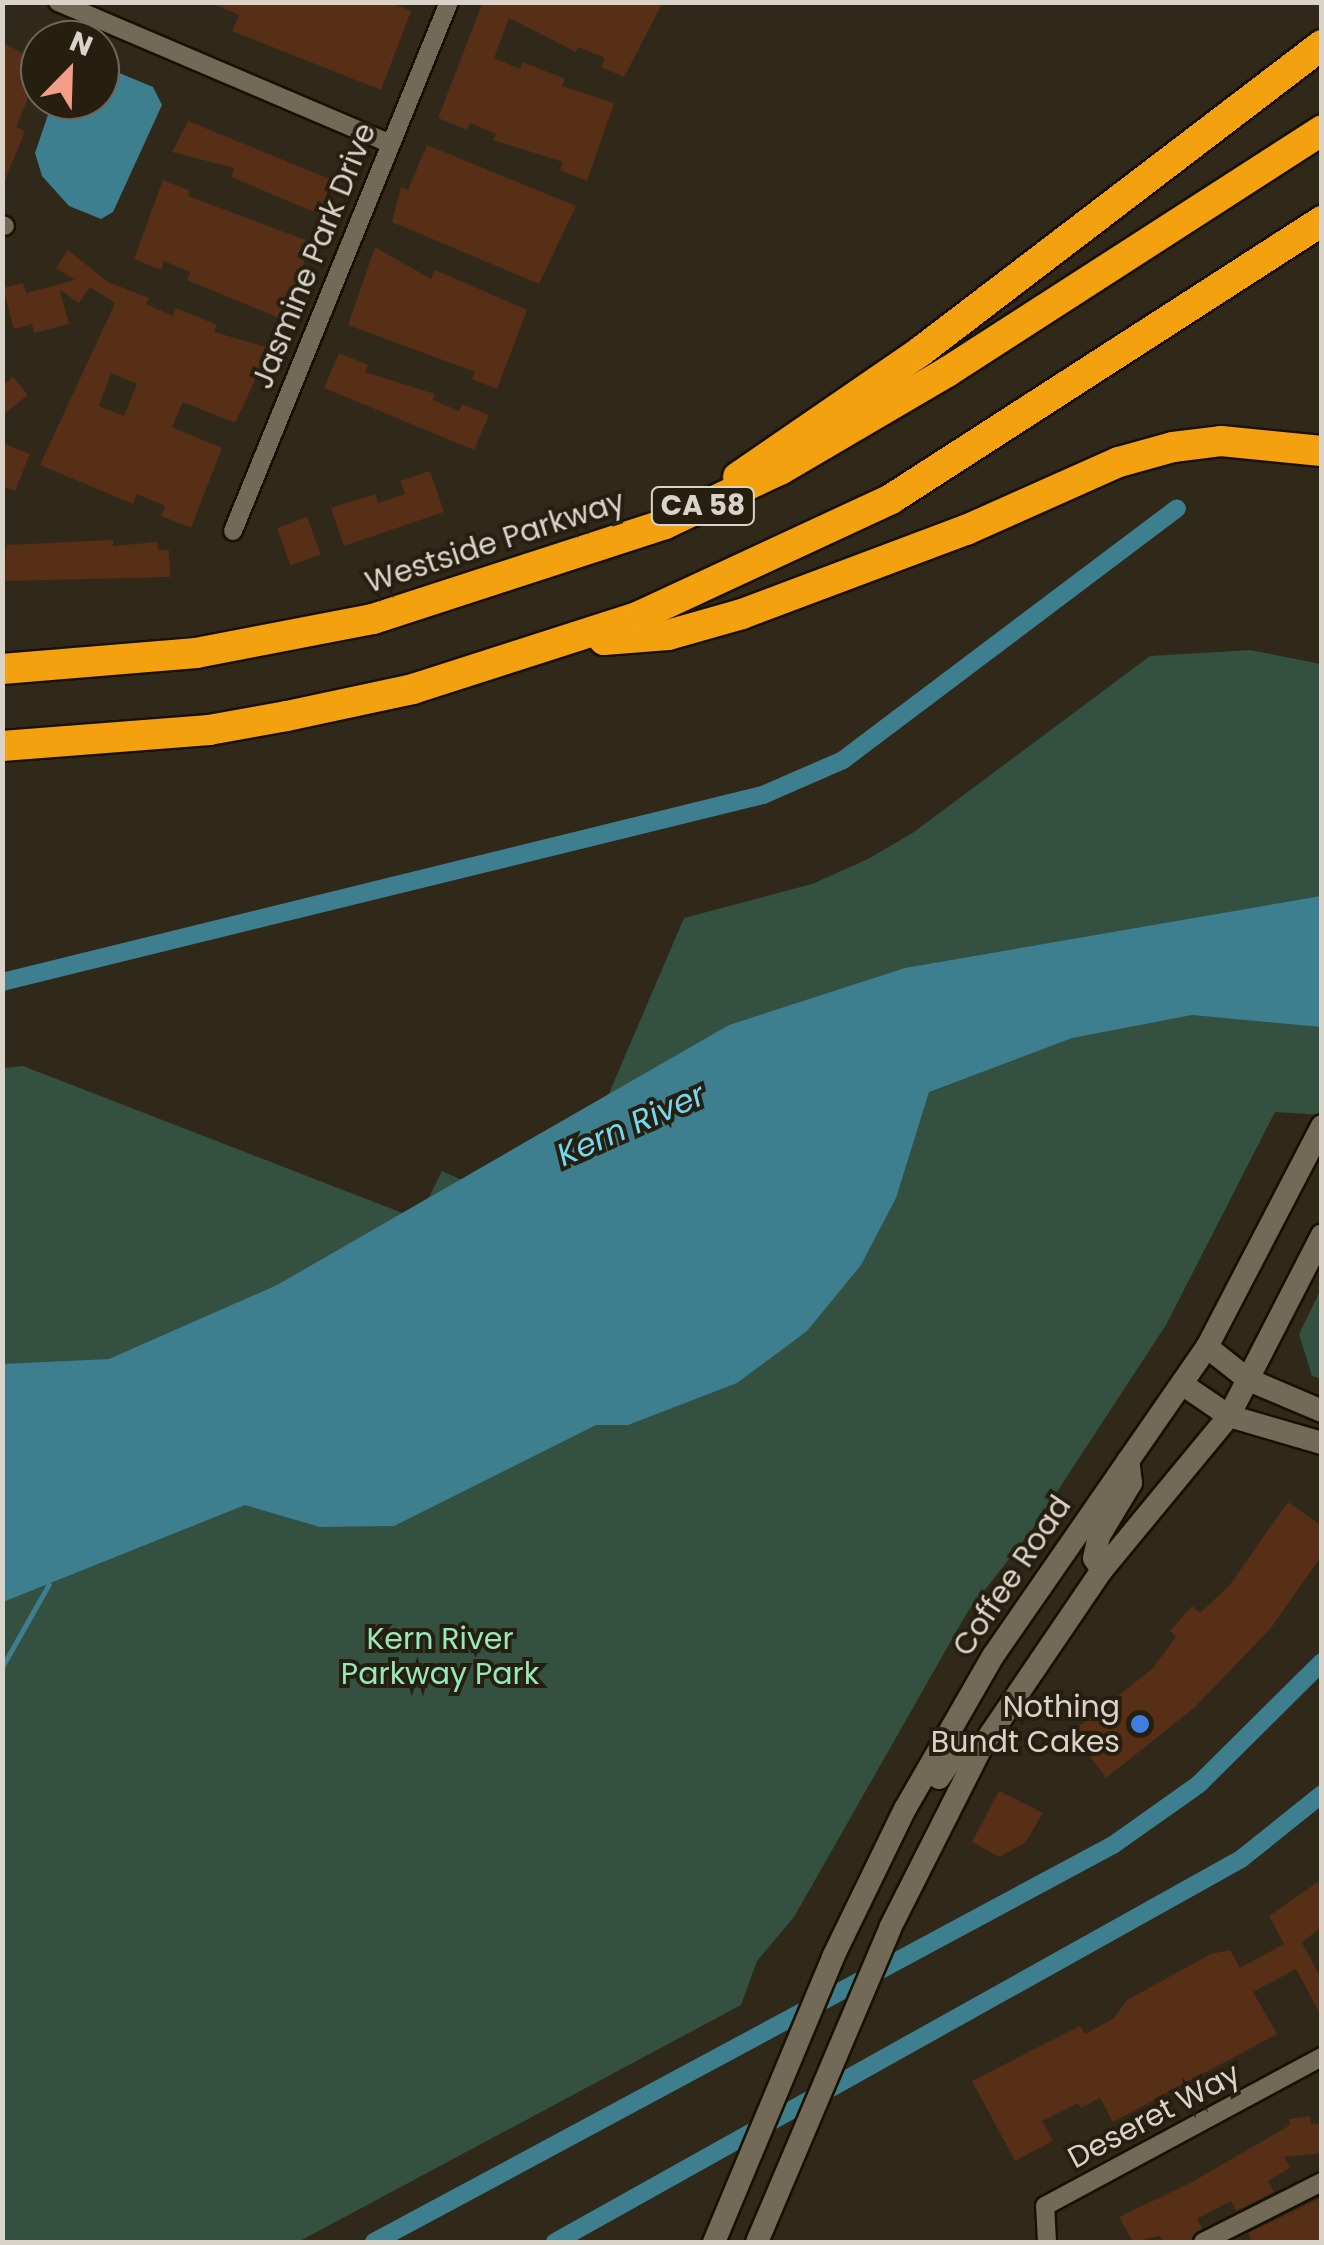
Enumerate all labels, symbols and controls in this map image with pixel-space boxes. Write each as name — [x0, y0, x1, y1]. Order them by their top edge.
north arrow — [20, 20, 120, 120]
text: N — [64, 22, 98, 66]
street label: Jasmine Park Drive — [244, 118, 384, 394]
street label: Westside Parkway — [361, 483, 629, 601]
road number: CA 58 — [650, 483, 756, 529]
water label: Kern River — [551, 1075, 711, 1175]
street label: Coffee Road — [945, 1489, 1079, 1663]
park label: Kern River Parkway Park — [341, 1621, 539, 1692]
place label: Nothing Bundt Cakes — [931, 1689, 1120, 1760]
marker: Nothing Bundt Cakes — [1129, 1713, 1151, 1735]
street label: Deseret Way — [1062, 2056, 1246, 2176]

